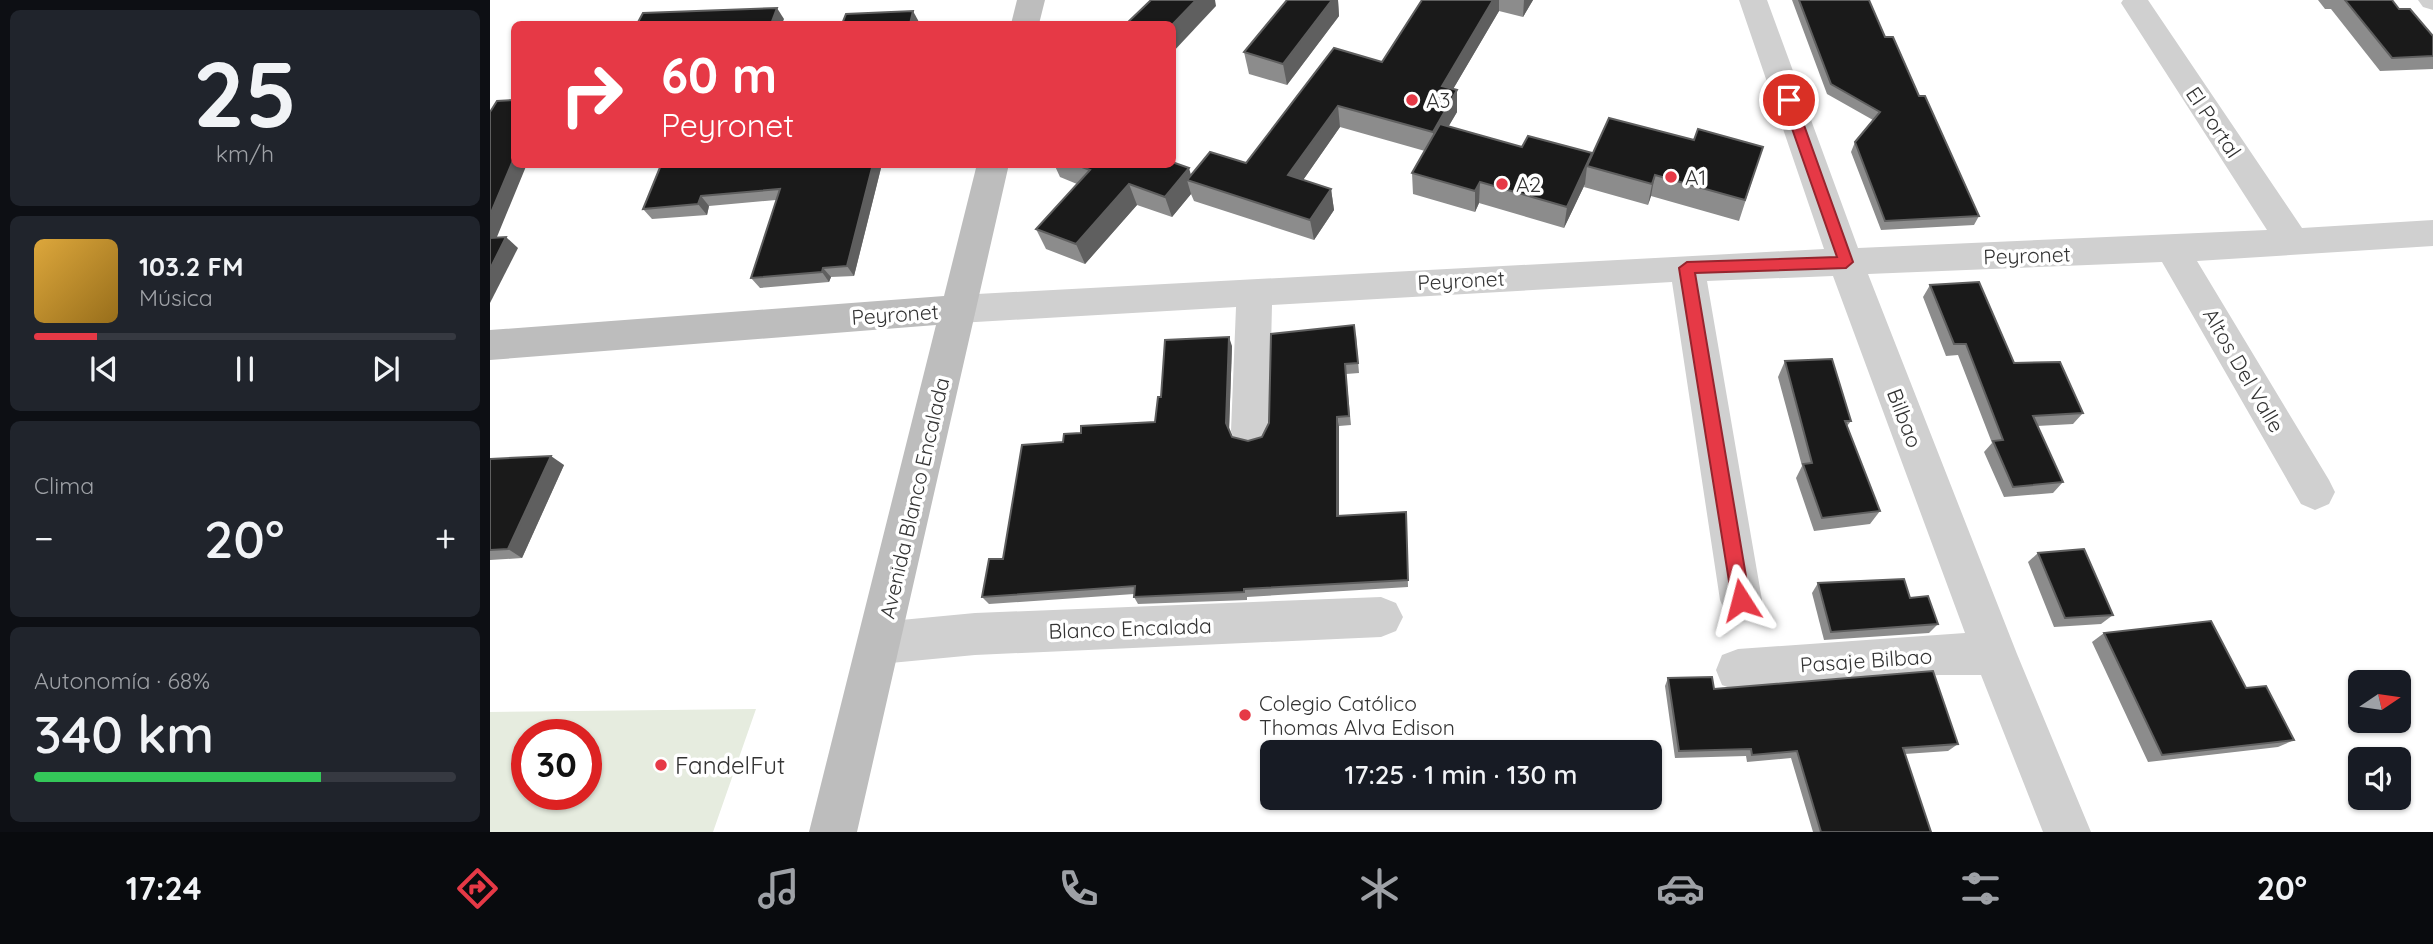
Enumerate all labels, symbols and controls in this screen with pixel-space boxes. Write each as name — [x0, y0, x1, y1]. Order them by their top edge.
text: 25 — [193, 36, 297, 150]
text: 60 m — [661, 44, 777, 105]
icon: right — [546, 49, 637, 140]
pin — [1759, 70, 1819, 130]
icon: arrive — [1770, 81, 1808, 119]
street label: El Portal — [2181, 81, 2247, 163]
place label: A3 — [1426, 87, 1451, 113]
marker: A3 — [1404, 92, 1420, 108]
text: Peyronet — [661, 105, 794, 145]
text: km/h — [216, 139, 274, 168]
place label: A1 — [1685, 164, 1706, 190]
marker: A1 — [1663, 169, 1679, 185]
place label: A2 — [1516, 171, 1541, 197]
marker: A2 — [1494, 176, 1510, 192]
street label: Peyronet — [1983, 240, 2071, 270]
text: 103.2 FM — [139, 250, 244, 283]
street label: Peyronet — [1417, 265, 1505, 295]
text: Música — [139, 283, 213, 312]
street label: Peyronet — [850, 298, 940, 330]
street label: Altos Del Valle — [2198, 303, 2290, 437]
icon: previous — [85, 350, 123, 388]
icon: pause — [226, 350, 264, 388]
icon: next — [367, 350, 405, 388]
street label: Avenida Blanco Encalada — [874, 375, 954, 621]
street label: Bilbao — [1882, 385, 1928, 451]
text: Clima — [34, 471, 94, 500]
text: 20° — [204, 506, 284, 571]
text: − — [34, 514, 54, 562]
text: + — [435, 514, 456, 562]
position arrow — [1704, 563, 1778, 637]
street label: Blanco Encalada — [1048, 612, 1212, 644]
street label: Pasaje Bilbao — [1799, 642, 1933, 678]
text: Autonomía · 68% — [34, 666, 210, 695]
north arrow — [2348, 670, 2412, 733]
map controls — [2348, 670, 2411, 810]
place label: Colegio Católico Thomas Alva Edison — [1259, 690, 1455, 740]
text: 340 km — [34, 701, 214, 766]
marker: Colegio Católico Thomas Alva Edison — [1237, 707, 1253, 723]
speed limit sign: 30 — [511, 719, 602, 810]
button: sound — [2348, 747, 2411, 810]
place label: FandelFut — [675, 750, 785, 780]
marker: FandelFut — [653, 757, 669, 773]
text: 17:25 · 1 min · 130 m — [1345, 758, 1577, 791]
icon: directions — [453, 864, 502, 913]
icon: music — [754, 864, 803, 913]
icon: phone — [1054, 864, 1103, 913]
icon: climate — [1355, 864, 1404, 913]
icon: car — [1656, 864, 1705, 913]
icon: filters — [1956, 864, 2005, 913]
text: 17:24 — [126, 868, 202, 908]
text: 20° — [2257, 868, 2307, 908]

